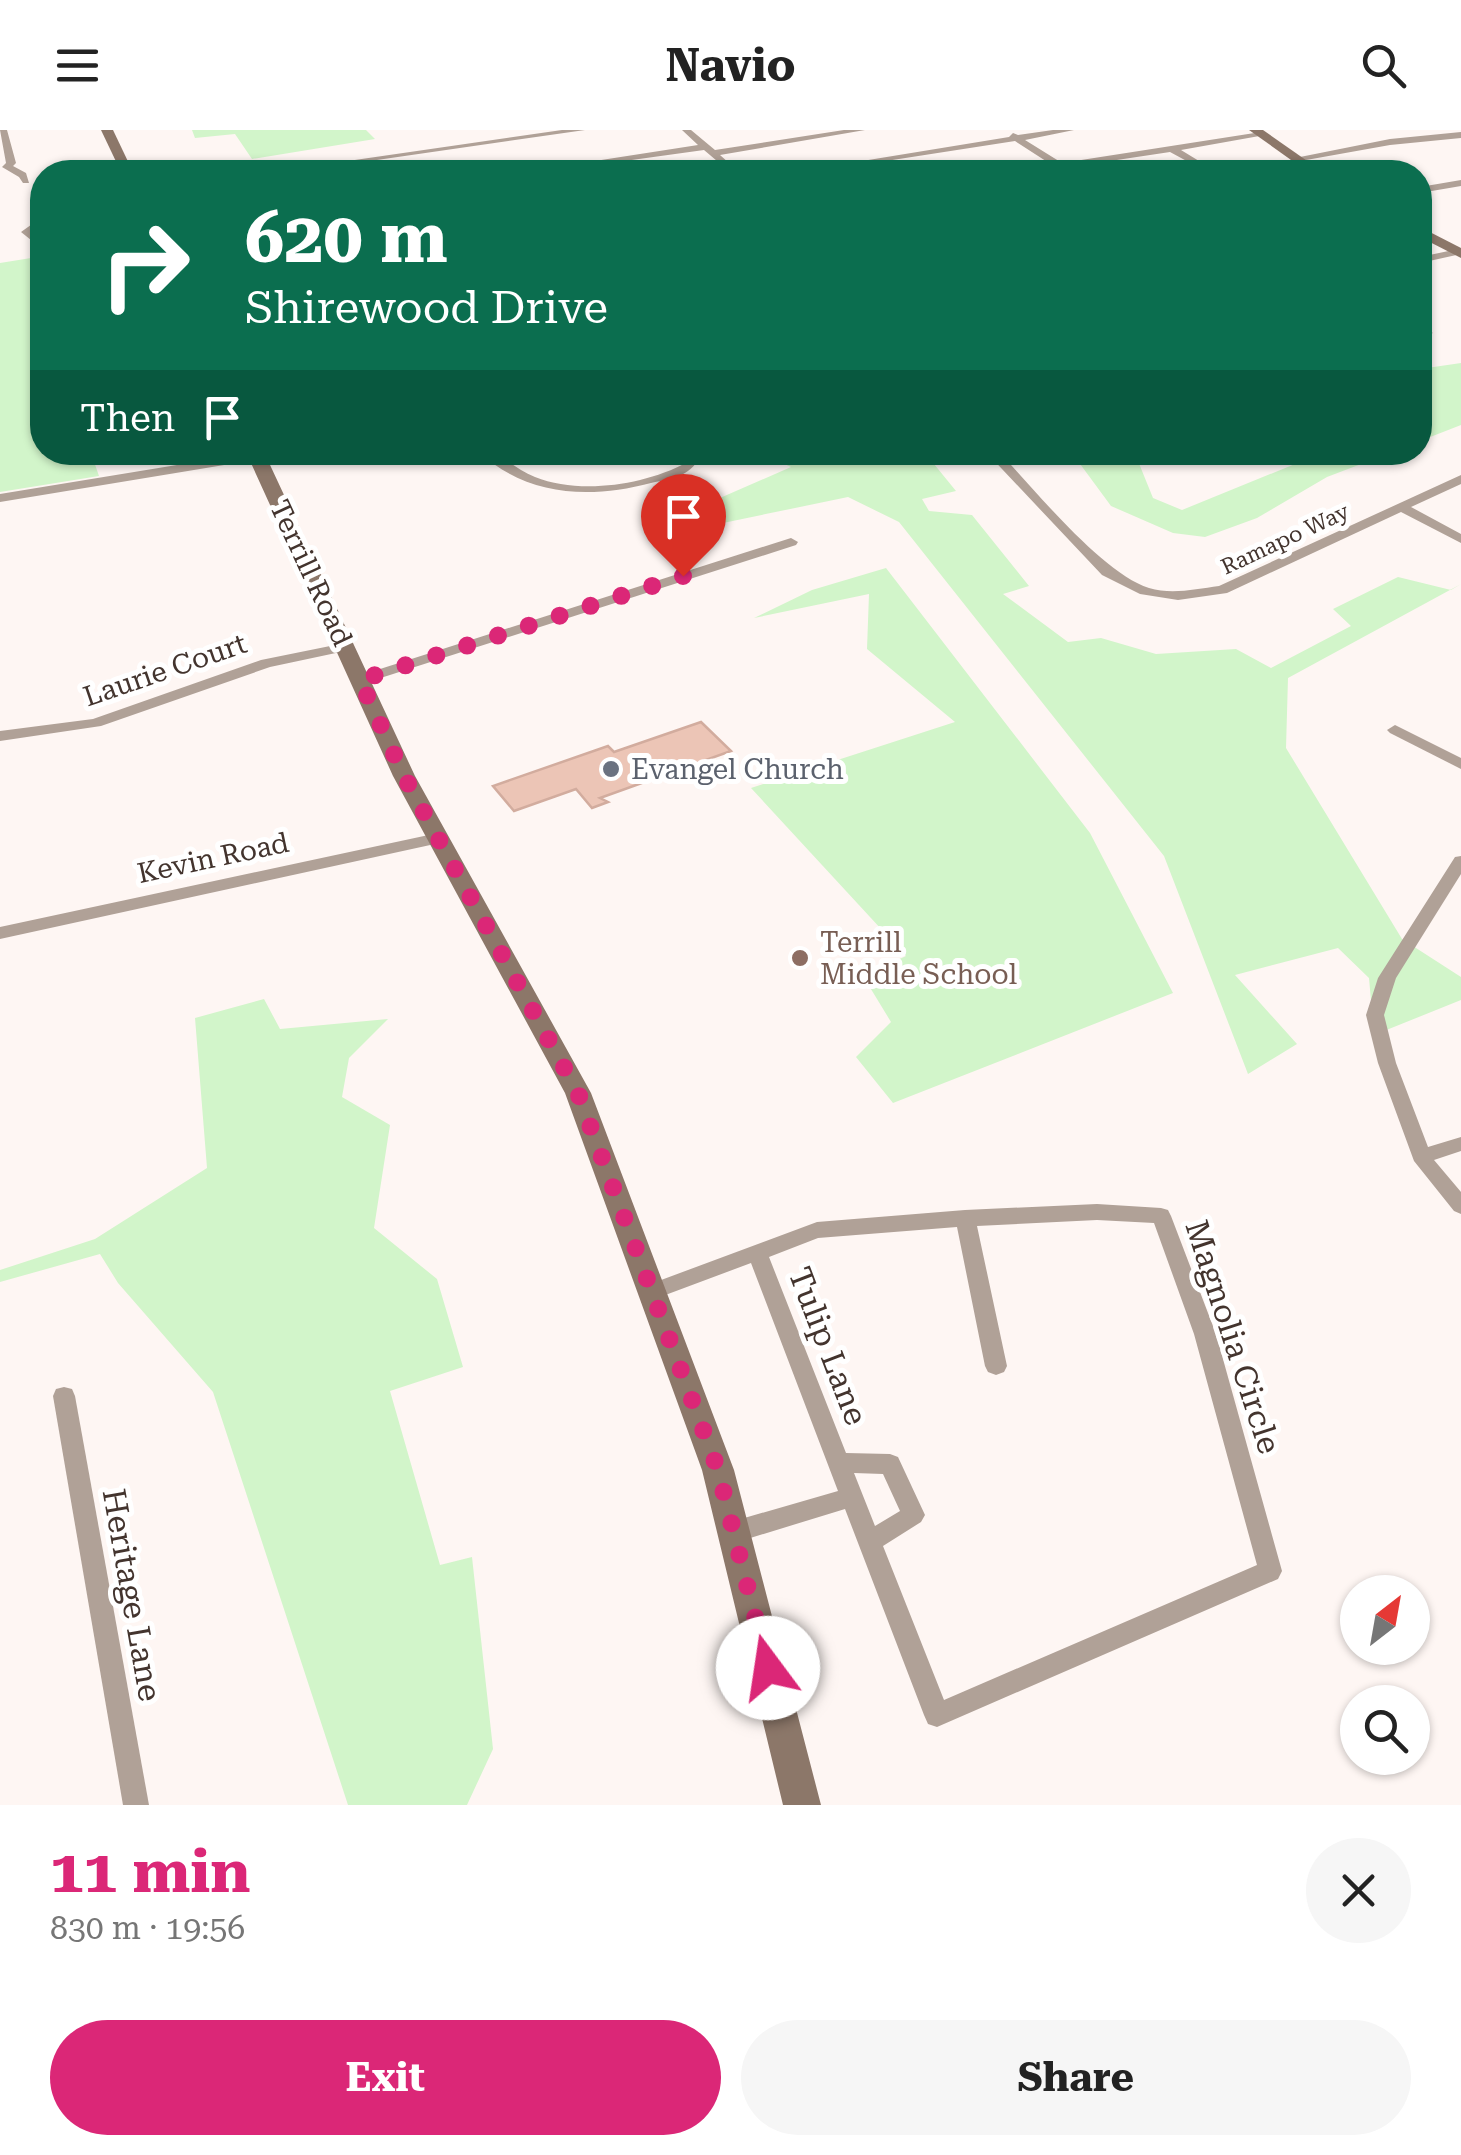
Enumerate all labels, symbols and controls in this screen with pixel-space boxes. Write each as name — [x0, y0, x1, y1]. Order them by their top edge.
icon: menu — [50, 38, 105, 93]
icon: search — [1356, 38, 1411, 93]
text: Navio — [665, 39, 796, 92]
text: 620 m — [245, 197, 448, 279]
icon: right — [80, 200, 210, 330]
text: Shirewood Drive — [245, 281, 608, 334]
icon: arrive — [195, 390, 250, 445]
text: Then — [80, 396, 175, 440]
pin — [641, 474, 726, 577]
icon: arrive — [656, 489, 711, 544]
street label: Terrill Road — [263, 495, 359, 651]
street label: Ramapo Way — [1217, 498, 1353, 580]
street label: Laurie Court — [79, 627, 251, 713]
place label: Evangel Church — [631, 753, 844, 786]
marker: Evangel Church — [600, 758, 622, 780]
street label: Kevin Road — [134, 826, 292, 890]
place label: Terrill Middle School — [820, 926, 1018, 991]
marker: Terrill Middle School — [789, 947, 811, 969]
street label: Magnolia Circle — [1177, 1215, 1289, 1459]
street label: Tulip Lane — [781, 1262, 875, 1430]
street label: Heritage Lane — [95, 1486, 169, 1704]
north arrow — [1340, 1575, 1430, 1665]
map controls — [1340, 1575, 1430, 1775]
position arrow — [716, 1616, 820, 1720]
button: search — [1340, 1685, 1430, 1775]
text: 11 min — [50, 1836, 250, 1907]
button: close — [1306, 1838, 1411, 1943]
text: 830 m · 19:56 — [50, 1909, 245, 1947]
button: Exit — [50, 2020, 721, 2135]
button: Share — [741, 2020, 1411, 2135]

